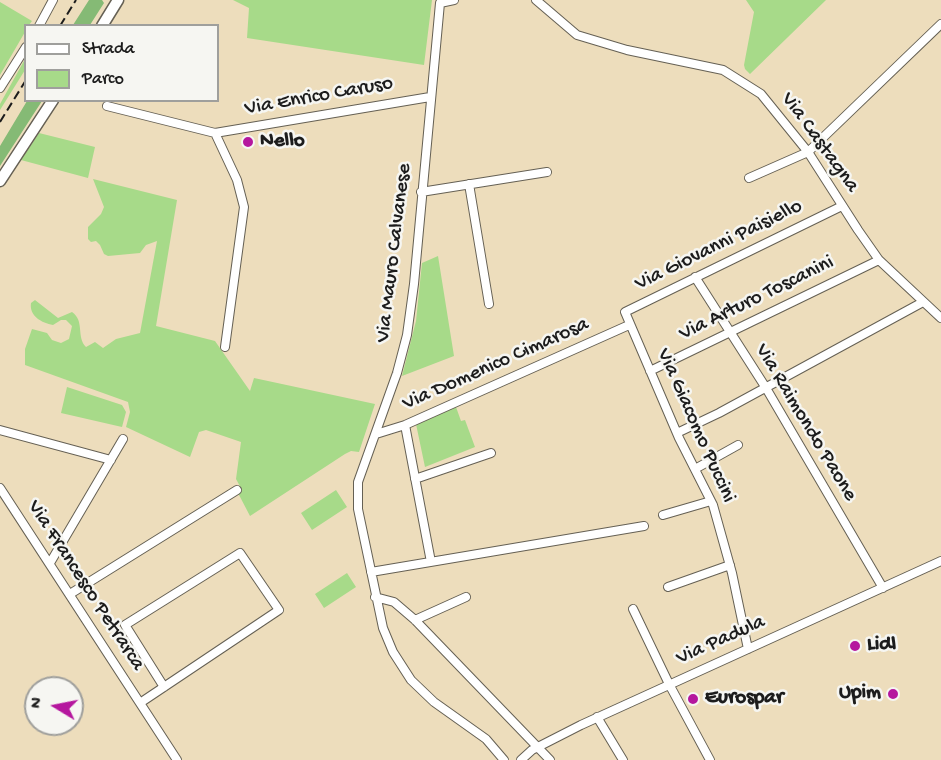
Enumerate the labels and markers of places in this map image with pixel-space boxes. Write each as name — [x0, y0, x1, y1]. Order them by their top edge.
place label: Nello — [260, 129, 305, 155]
marker: Nello — [241, 135, 255, 149]
place label: Lidl — [867, 633, 896, 659]
marker: Lidl — [848, 639, 862, 653]
place label: Upim — [839, 681, 881, 707]
place label: Eurospar — [705, 686, 783, 712]
marker: Upim — [886, 687, 900, 701]
marker: Eurospar — [686, 692, 700, 706]

